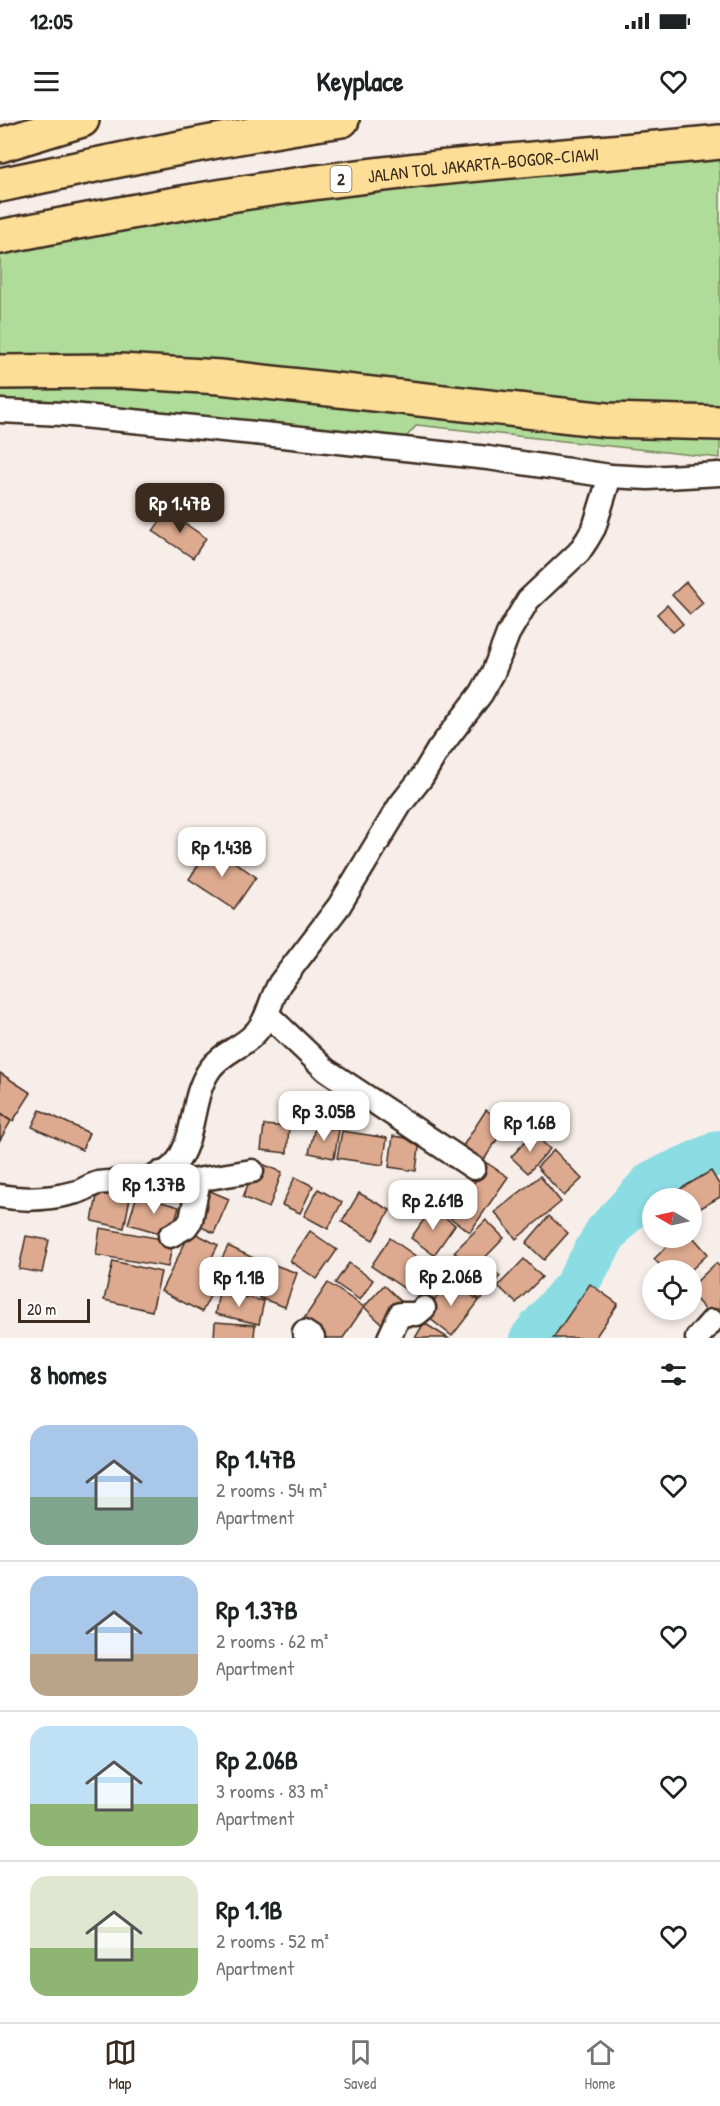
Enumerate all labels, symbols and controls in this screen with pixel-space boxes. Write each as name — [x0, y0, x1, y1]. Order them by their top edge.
text: 12:05 — [30, 6, 73, 36]
text: Keyplace — [317, 63, 403, 99]
icon: menu — [30, 65, 63, 98]
icon: heart — [657, 65, 690, 98]
street label: JALAN TOL JAKARTA–BOGOR–CIAWI — [366, 141, 600, 188]
road number: 2 — [330, 166, 352, 192]
pin: Rp 1.47B — [118, 483, 242, 534]
text: Rp 1.47B — [149, 489, 211, 516]
pin: Rp 1.43B — [160, 827, 284, 878]
text: Rp 1.43B — [192, 833, 252, 860]
pin: Rp 3.05B — [262, 1091, 386, 1142]
text: Rp 3.05B — [292, 1097, 356, 1124]
pin: Rp 1.6B — [475, 1102, 585, 1153]
text: Rp 1.6B — [504, 1108, 556, 1135]
pin: Rp 1.37B — [92, 1164, 216, 1215]
text: Rp 1.37B — [123, 1170, 185, 1197]
pin: Rp 2.61B — [371, 1180, 495, 1231]
text: Rp 2.61B — [402, 1186, 464, 1213]
north arrow — [642, 1188, 702, 1248]
map controls — [642, 1188, 702, 1320]
pin: Rp 2.06B — [389, 1256, 513, 1307]
pin: Rp 1.1B — [184, 1257, 294, 1308]
button: locate — [642, 1260, 702, 1320]
text: Rp 2.06B — [420, 1262, 482, 1289]
text: Rp 1.1B — [213, 1263, 265, 1290]
scale bar — [18, 1296, 90, 1324]
text: 20 m — [27, 1298, 56, 1320]
text: 8 homes — [30, 1357, 107, 1392]
icon: filters — [657, 1358, 690, 1391]
text: Rp 1.47B — [216, 1441, 296, 1476]
icon: home — [78, 1449, 150, 1521]
icon: heart — [657, 1469, 690, 1502]
text: 2 rooms · 54 m² — [216, 1476, 327, 1503]
text: Apartment — [216, 1503, 294, 1530]
text: Rp 1.37B — [216, 1592, 298, 1627]
icon: home — [78, 1600, 150, 1672]
icon: heart — [657, 1620, 690, 1653]
text: 2 rooms · 62 m² — [216, 1627, 328, 1654]
text: Apartment — [216, 1654, 294, 1681]
text: Rp 2.06B — [216, 1742, 298, 1777]
icon: home — [78, 1750, 150, 1822]
icon: heart — [657, 1770, 690, 1803]
text: 3 rooms · 83 m² — [216, 1777, 328, 1804]
text: Apartment — [216, 1804, 294, 1831]
text: Rp 1.1B — [216, 1892, 283, 1927]
icon: home — [78, 1900, 150, 1972]
icon: heart — [657, 1920, 690, 1953]
text: 2 rooms · 52 m² — [216, 1927, 329, 1954]
text: Apartment — [216, 1954, 294, 1981]
tab: Map — [104, 2036, 137, 2094]
tab: Saved — [344, 2036, 377, 2094]
tab: Home — [584, 2036, 617, 2094]

